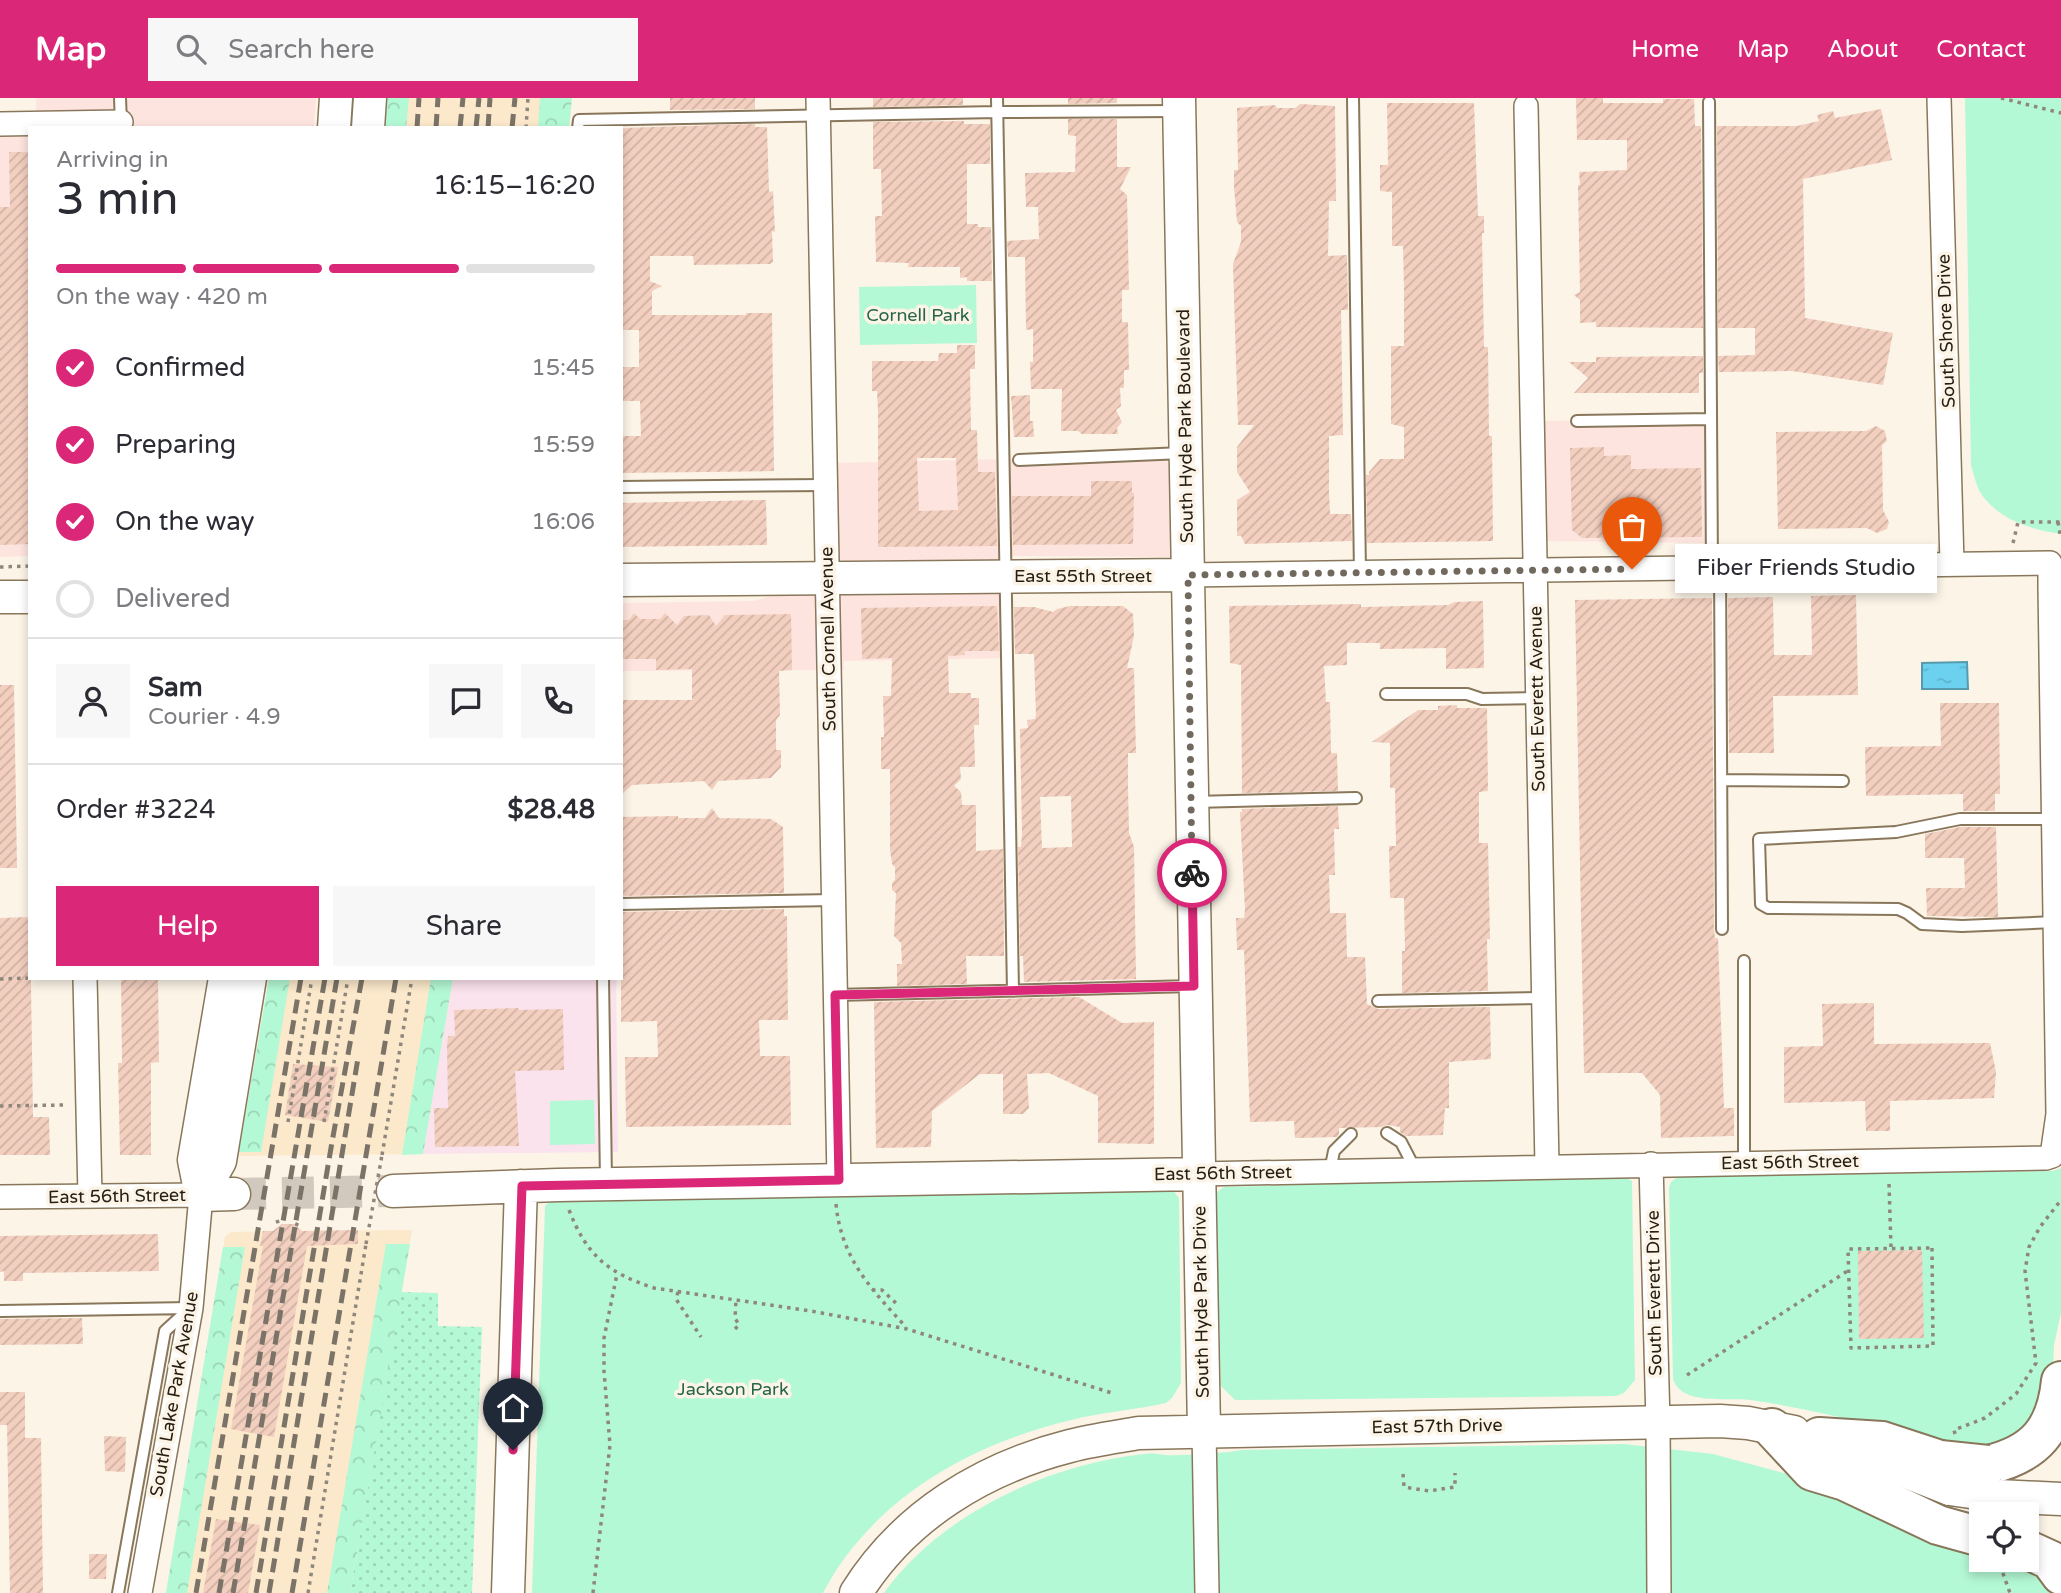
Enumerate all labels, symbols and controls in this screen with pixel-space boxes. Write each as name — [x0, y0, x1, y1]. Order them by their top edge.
search box — [148, 18, 638, 81]
text: Map — [35, 30, 106, 69]
icon: search — [172, 30, 210, 68]
text: Search here — [228, 34, 374, 65]
text: Home — [1631, 35, 1699, 64]
text: Map — [1737, 35, 1789, 64]
text: About — [1827, 35, 1898, 64]
text: Contact — [1936, 35, 2026, 64]
text: Arriving in — [56, 146, 169, 174]
text: 16:15–16:20 — [433, 170, 595, 201]
text: 3 min — [56, 172, 179, 227]
street label: South Shore Drive — [1932, 254, 1960, 408]
text: On the way · 420 m — [56, 283, 268, 311]
park label: Cornell Park — [866, 304, 970, 326]
street label: South Hyde Park Boulevard — [1172, 309, 1198, 543]
icon: check — [56, 349, 94, 387]
text: Confirmed — [115, 352, 245, 383]
text: 15:45 — [531, 354, 595, 382]
icon: check — [56, 426, 94, 464]
text: Preparing — [115, 429, 236, 460]
text: 15:59 — [531, 431, 595, 459]
pin — [1602, 497, 1662, 569]
icon: check — [56, 503, 94, 541]
text: On the way — [115, 506, 255, 537]
text: 16:06 — [531, 508, 595, 536]
icon: bag — [1613, 508, 1651, 546]
callout: Fiber Friends Studio — [1674, 545, 1936, 594]
street label: South Cornell Avenue — [815, 546, 841, 732]
text: Fiber Friends Studio — [1697, 554, 1915, 582]
street label: East 55th Street — [1014, 565, 1152, 587]
text: Delivered — [115, 583, 231, 614]
street label: South Everett Avenue — [1524, 606, 1550, 792]
button: person — [56, 664, 130, 738]
button: chat — [429, 664, 503, 738]
button: phone — [521, 664, 595, 738]
text: Sam — [148, 672, 203, 703]
text: Courier · 4.9 — [148, 703, 281, 731]
text: Order #3224 — [56, 794, 216, 825]
text: $28.48 — [507, 794, 595, 825]
courier — [1157, 838, 1227, 908]
icon: bike — [1173, 854, 1211, 892]
button: Help — [56, 886, 319, 966]
button: Share — [333, 886, 595, 966]
street label: East 56th Street — [1721, 1150, 1859, 1174]
street label: East 56th Street — [1154, 1161, 1292, 1185]
street label: East 56th Street — [48, 1184, 186, 1208]
street label: South Hyde Park Drive — [1188, 1206, 1214, 1398]
street label: South Everett Drive — [1642, 1210, 1666, 1376]
street label: South Lake Park Avenue — [145, 1290, 203, 1498]
pin — [483, 1378, 543, 1450]
park label: Jackson Park — [677, 1378, 789, 1400]
icon: home — [494, 1389, 532, 1427]
street label: East 57th Drive — [1371, 1414, 1503, 1438]
map controls — [1969, 1502, 2039, 1572]
button: locate — [1969, 1502, 2039, 1572]

